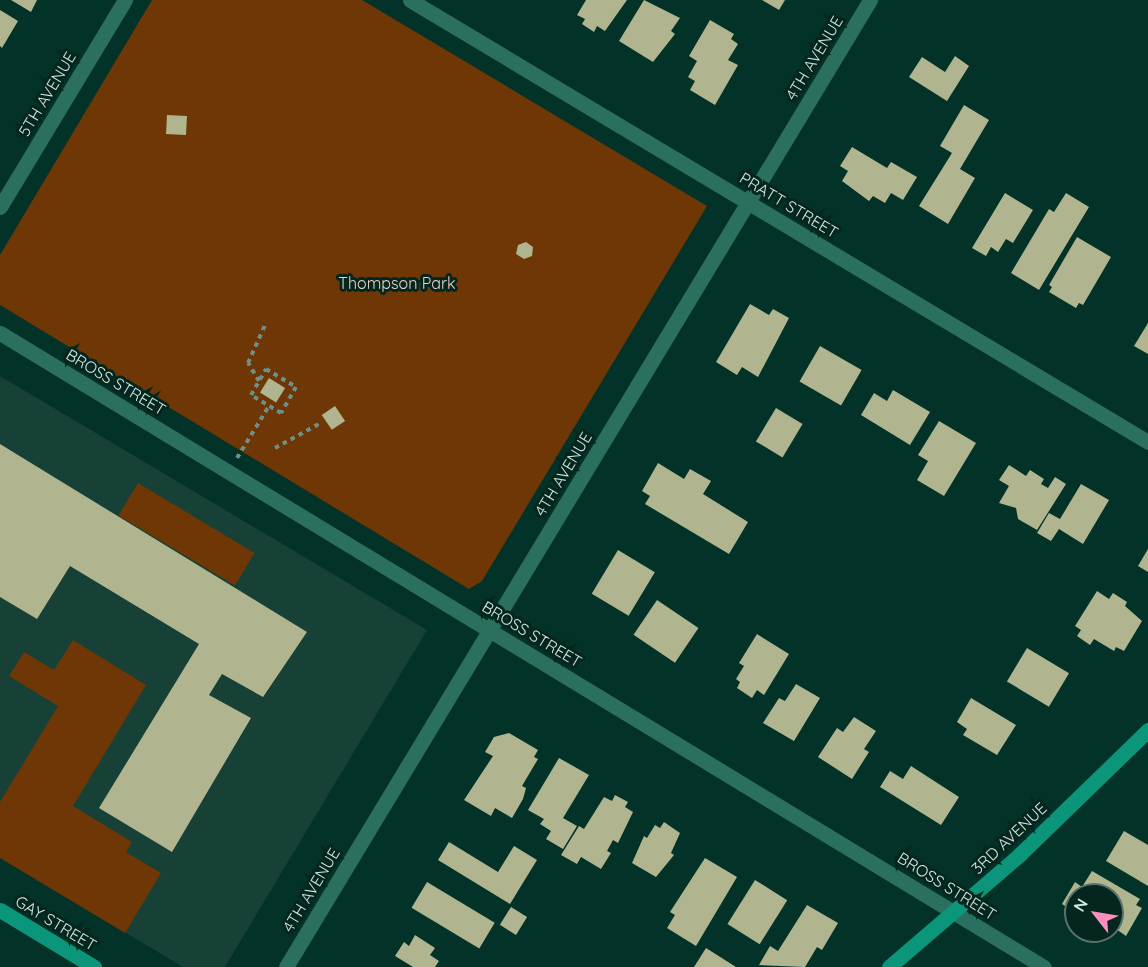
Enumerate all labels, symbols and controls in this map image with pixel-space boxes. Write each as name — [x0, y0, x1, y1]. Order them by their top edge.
street label: 4TH AVENUE — [781, 12, 847, 104]
street label: 5TH AVENUE — [14, 48, 80, 140]
street label: PRATT STREET — [736, 168, 842, 242]
park label: Thompson Park — [338, 273, 456, 293]
street label: BROSS STREET — [63, 345, 169, 419]
street label: 4TH AVENUE — [530, 428, 596, 520]
street label: BROSS STREET — [479, 597, 585, 671]
street label: 3RD AVENUE — [967, 798, 1051, 878]
street label: 4TH AVENUE — [278, 844, 344, 936]
street label: BROSS STREET — [894, 848, 1000, 924]
north arrow — [1064, 883, 1124, 943]
street label: GAY STREET — [12, 891, 100, 955]
text: N — [1069, 895, 1092, 915]

